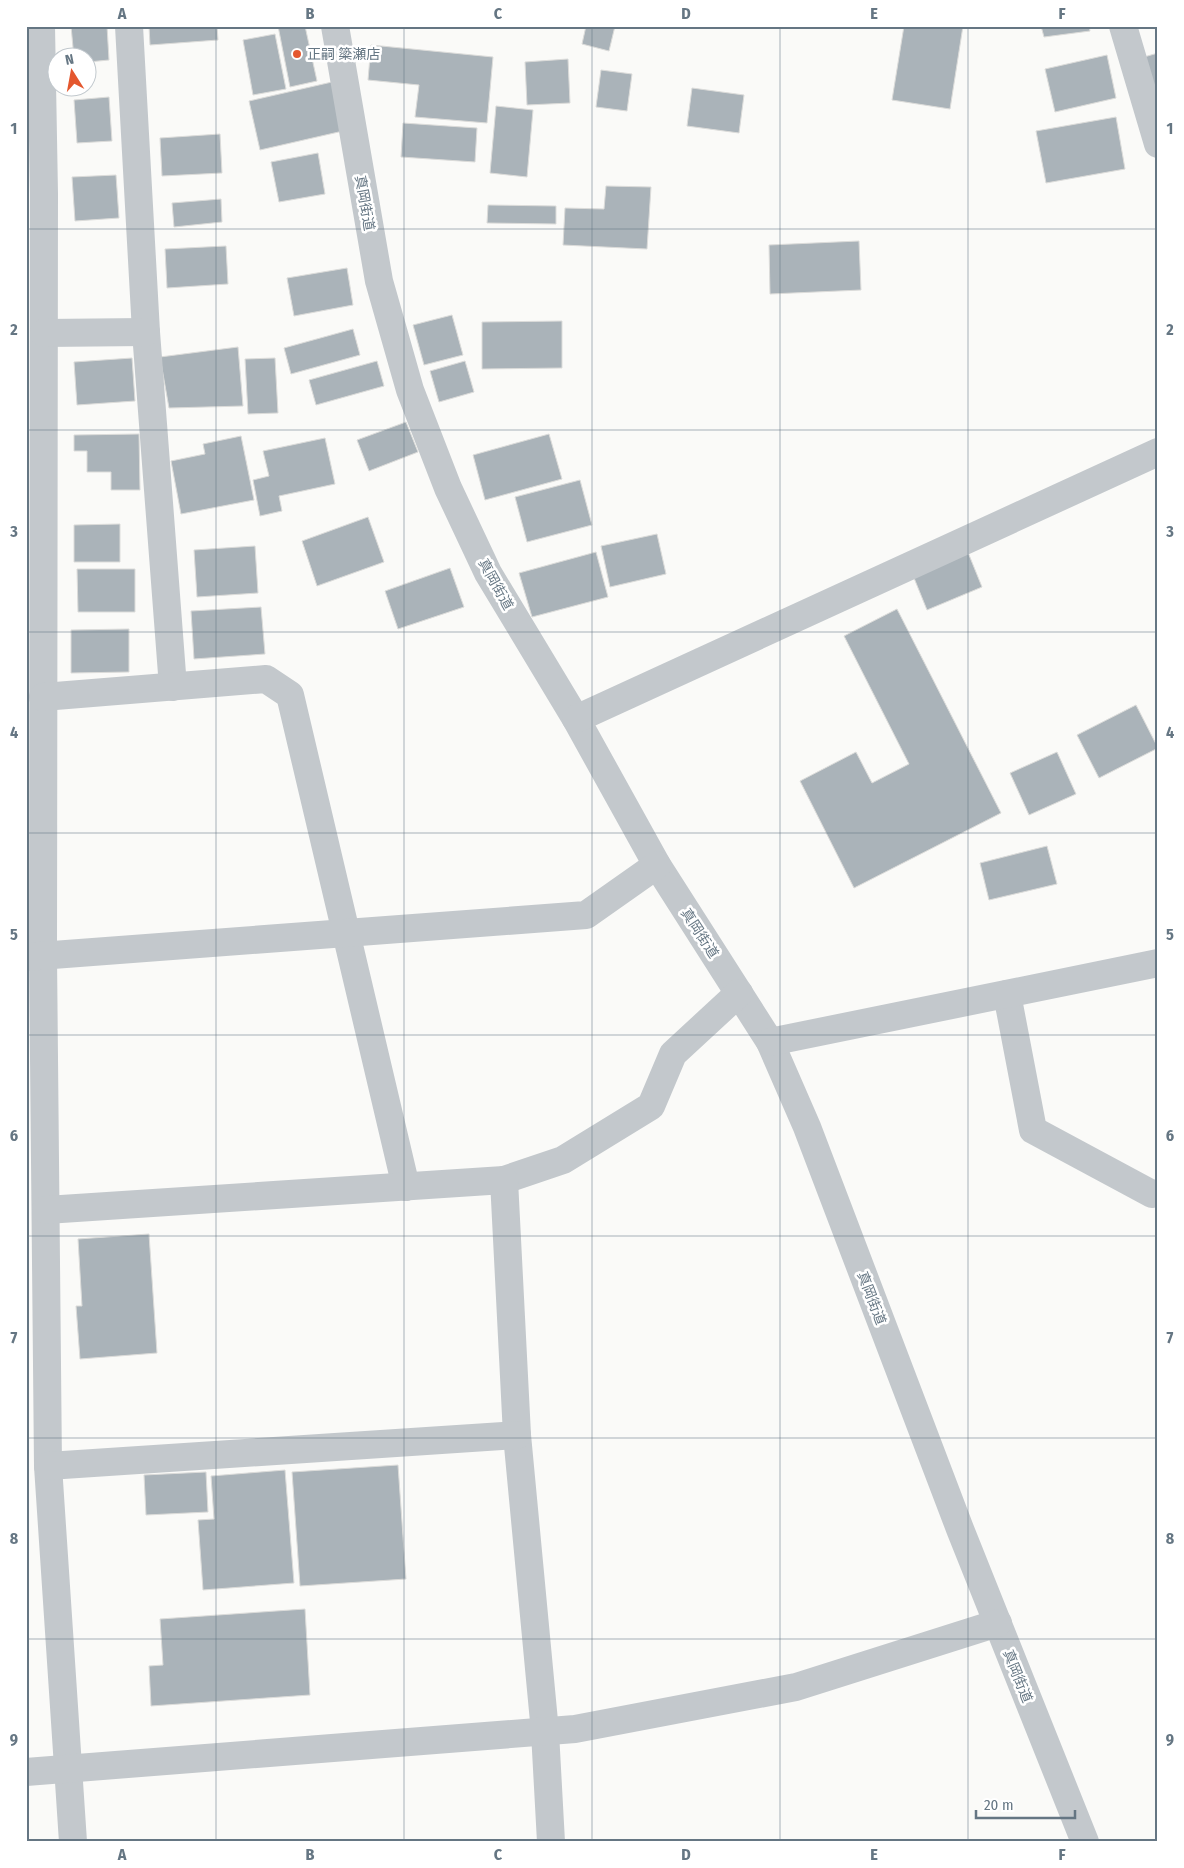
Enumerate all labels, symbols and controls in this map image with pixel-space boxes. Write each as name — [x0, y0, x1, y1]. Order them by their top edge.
text: A — [117, 4, 127, 23]
text: B — [306, 4, 315, 23]
text: C — [494, 4, 503, 23]
text: D — [681, 4, 691, 23]
text: E — [870, 4, 878, 23]
text: F — [1058, 4, 1066, 23]
place label: 正嗣 簗瀬店 — [307, 46, 380, 63]
north arrow — [48, 48, 98, 98]
marker: 正嗣 簗瀬店 — [291, 48, 303, 60]
text: N — [64, 51, 75, 69]
text: 1 — [11, 119, 17, 138]
text: 1 — [1167, 119, 1173, 138]
street label: 真岡街道 — [351, 174, 378, 232]
text: 2 — [9, 320, 18, 339]
text: 2 — [1165, 320, 1174, 339]
text: 3 — [9, 522, 18, 541]
text: 3 — [1165, 522, 1174, 541]
street label: 真岡街道 — [475, 556, 517, 613]
text: 4 — [10, 723, 18, 742]
text: 4 — [1166, 723, 1174, 742]
street label: 真岡街道 — [677, 905, 722, 961]
text: 5 — [10, 925, 18, 944]
text: 5 — [1166, 925, 1174, 944]
text: 6 — [10, 1126, 18, 1145]
text: 6 — [1166, 1126, 1174, 1145]
street label: 真岡街道 — [854, 1269, 890, 1327]
text: 7 — [11, 1328, 18, 1347]
text: 7 — [1167, 1328, 1174, 1347]
text: 8 — [10, 1529, 19, 1548]
text: 8 — [1166, 1529, 1175, 1548]
street label: 真岡街道 — [999, 1647, 1036, 1705]
text: 9 — [10, 1730, 18, 1749]
text: 9 — [1166, 1730, 1174, 1749]
scale bar — [976, 1788, 1075, 1820]
text: 20 m — [984, 1796, 1014, 1814]
text: A — [117, 1845, 127, 1864]
text: B — [306, 1845, 315, 1864]
text: C — [494, 1845, 503, 1864]
text: D — [681, 1845, 691, 1864]
text: E — [870, 1845, 878, 1864]
text: F — [1058, 1845, 1066, 1864]

